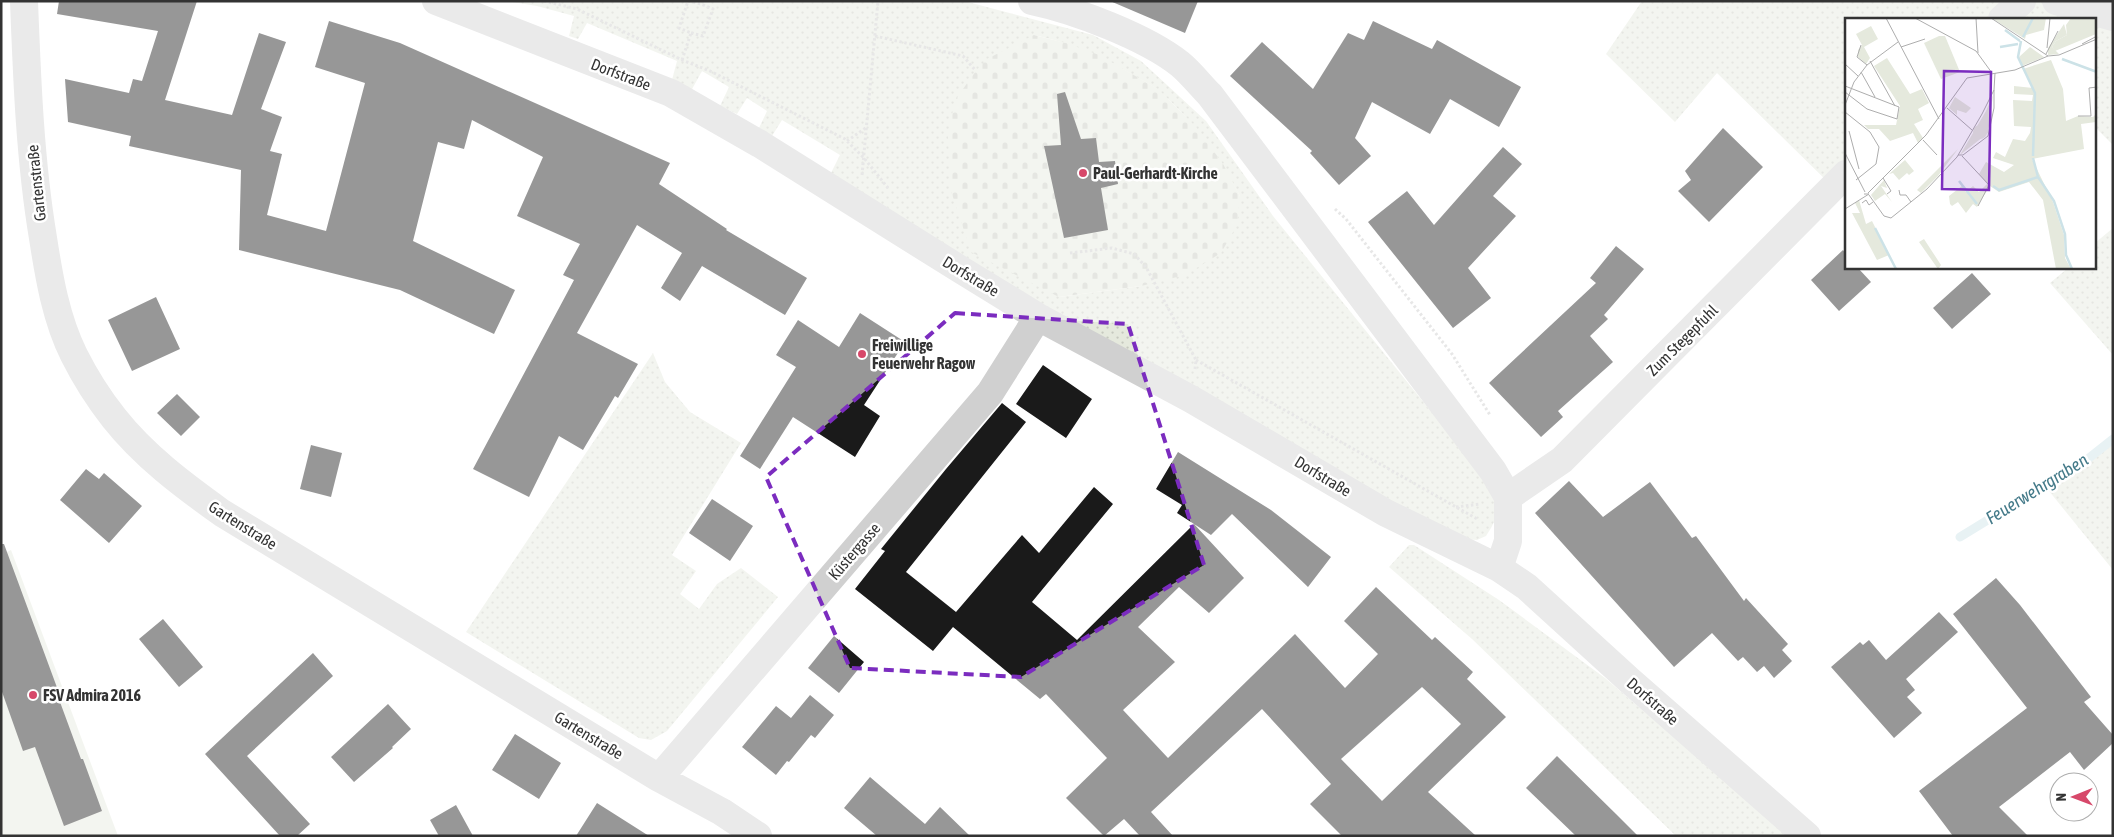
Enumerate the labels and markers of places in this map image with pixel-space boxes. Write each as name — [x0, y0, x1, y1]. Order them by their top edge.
place label: Paul-Gerhardt-Kirche — [1093, 164, 1218, 182]
marker: Paul-Gerhardt-Kirche — [1077, 167, 1089, 179]
place label: Freiwillige Feuerwehr Ragow — [872, 336, 976, 372]
marker: Freiwillige Feuerwehr Ragow — [856, 348, 868, 360]
place label: FSV Admira 2016 — [43, 686, 141, 704]
marker: FSV Admira 2016 — [27, 689, 39, 701]

